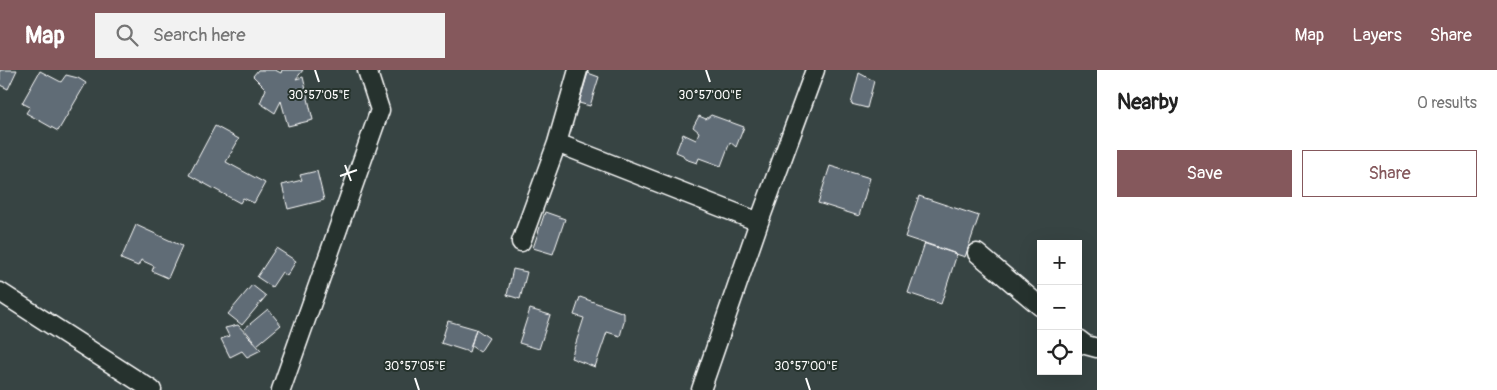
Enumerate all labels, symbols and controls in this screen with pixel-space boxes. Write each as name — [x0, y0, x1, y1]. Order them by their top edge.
search box — [95, 13, 445, 58]
text: Map — [25, 21, 65, 50]
icon: search — [113, 21, 141, 49]
text: Search here — [153, 23, 246, 47]
text: Map — [1295, 24, 1324, 47]
text: Layers — [1352, 24, 1402, 47]
text: Share — [1430, 24, 1472, 47]
text: 30°57'05"E — [288, 88, 350, 103]
text: 30°57'00"E — [679, 88, 741, 103]
text: Nearby — [1117, 89, 1178, 116]
text: 0 results — [1417, 93, 1477, 113]
button: Save — [1117, 150, 1292, 197]
button: Share — [1302, 150, 1477, 197]
map controls — [1037, 240, 1082, 375]
button: + — [1037, 240, 1082, 285]
button: − — [1037, 285, 1082, 330]
button: locate — [1037, 330, 1082, 375]
text: 30°57'05"E — [384, 359, 446, 374]
text: 30°57'00"E — [775, 359, 837, 374]

